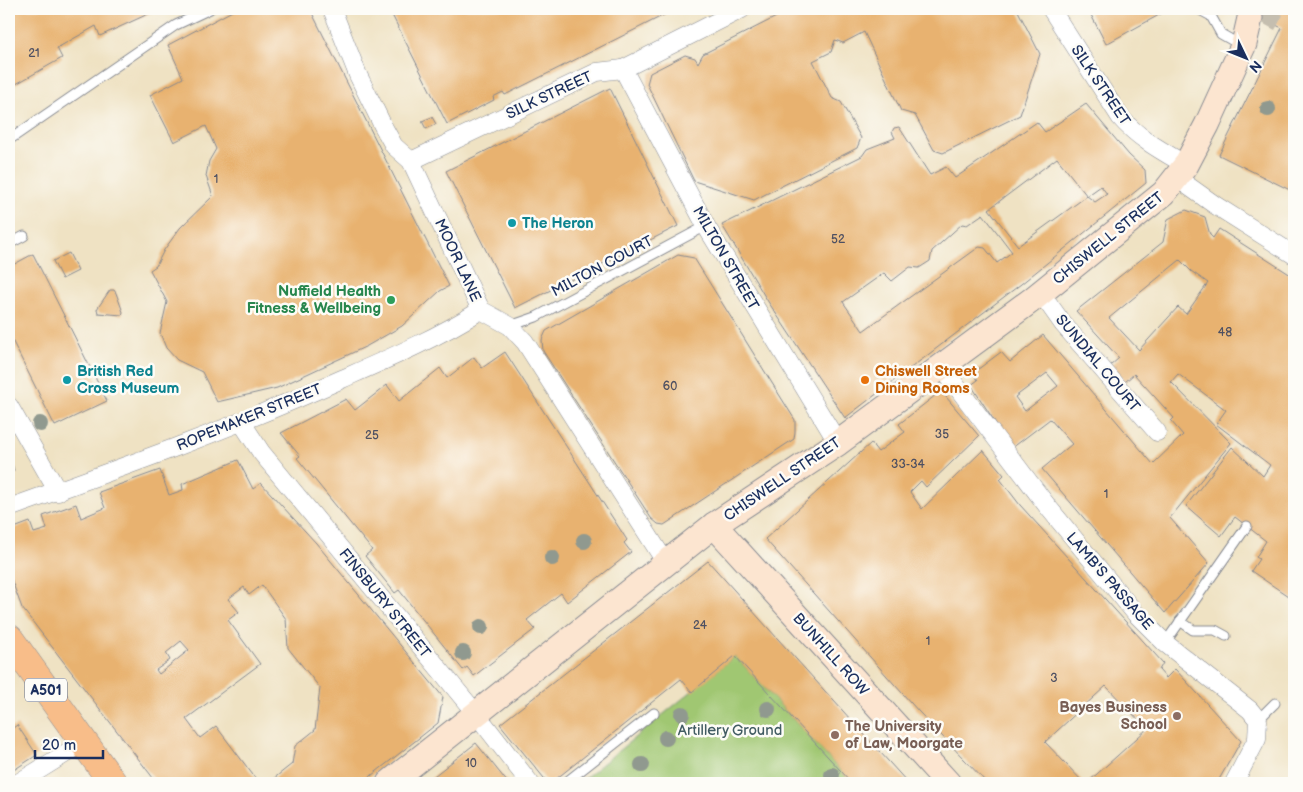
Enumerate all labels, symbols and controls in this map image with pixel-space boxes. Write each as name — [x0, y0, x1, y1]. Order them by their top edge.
north arrow — [1220, 32, 1270, 82]
street label: SILK STREET — [1067, 41, 1134, 129]
house number: 21 — [28, 46, 40, 61]
text: N — [1245, 57, 1265, 76]
street label: SILK STREET — [503, 67, 595, 124]
house number: 1 — [214, 172, 218, 187]
street label: CHISWELL STREET — [1049, 188, 1168, 289]
street label: MILTON STREET — [688, 203, 763, 314]
place label: The Heron — [522, 214, 594, 233]
street label: MOOR LANE — [430, 216, 485, 305]
marker: The Heron — [506, 217, 518, 229]
street label: MILTON COURT — [548, 232, 656, 301]
house number: 52 — [831, 232, 845, 247]
place label: Nuffield Health Fitness & Wellbeing — [247, 282, 381, 318]
marker: Nuffield Health Fitness & Wellbeing — [385, 294, 397, 306]
street label: SUNDIAL COURT — [1051, 311, 1144, 416]
house number: 48 — [1218, 325, 1232, 340]
place label: British Red Cross Museum — [77, 362, 179, 398]
place label: Chiswell Street Dining Rooms — [875, 362, 977, 398]
marker: British Red Cross Museum — [61, 374, 73, 386]
marker: Chiswell Street Dining Rooms — [859, 374, 871, 386]
house number: 60 — [663, 379, 677, 394]
street label: ROPEMAKER STREET — [174, 380, 325, 455]
house number: 35 — [935, 427, 949, 442]
house number: 25 — [365, 428, 379, 443]
street label: CHISWELL STREET — [720, 433, 844, 526]
house number: 33-34 — [891, 457, 926, 472]
house number: 1 — [1104, 487, 1108, 502]
street label: LAMB'S PASSAGE — [1062, 529, 1157, 634]
street label: FINSBURY STREET — [335, 545, 435, 662]
street label: BUNHILL ROW — [789, 609, 873, 700]
house number: 24 — [693, 618, 708, 633]
house number: 1 — [926, 634, 930, 649]
house number: 3 — [1050, 671, 1058, 686]
road number: A501 — [25, 678, 67, 702]
place label: Bayes Business School — [1059, 698, 1167, 734]
marker: Bayes Business School — [1171, 710, 1183, 722]
place label: The University of Law, Moorgate — [845, 717, 963, 753]
park label: Artillery Ground — [678, 721, 782, 740]
scale bar — [35, 727, 102, 759]
marker: The University of Law, Moorgate — [829, 729, 841, 741]
text: 20 m — [42, 736, 76, 755]
house number: 10 — [465, 756, 477, 771]

